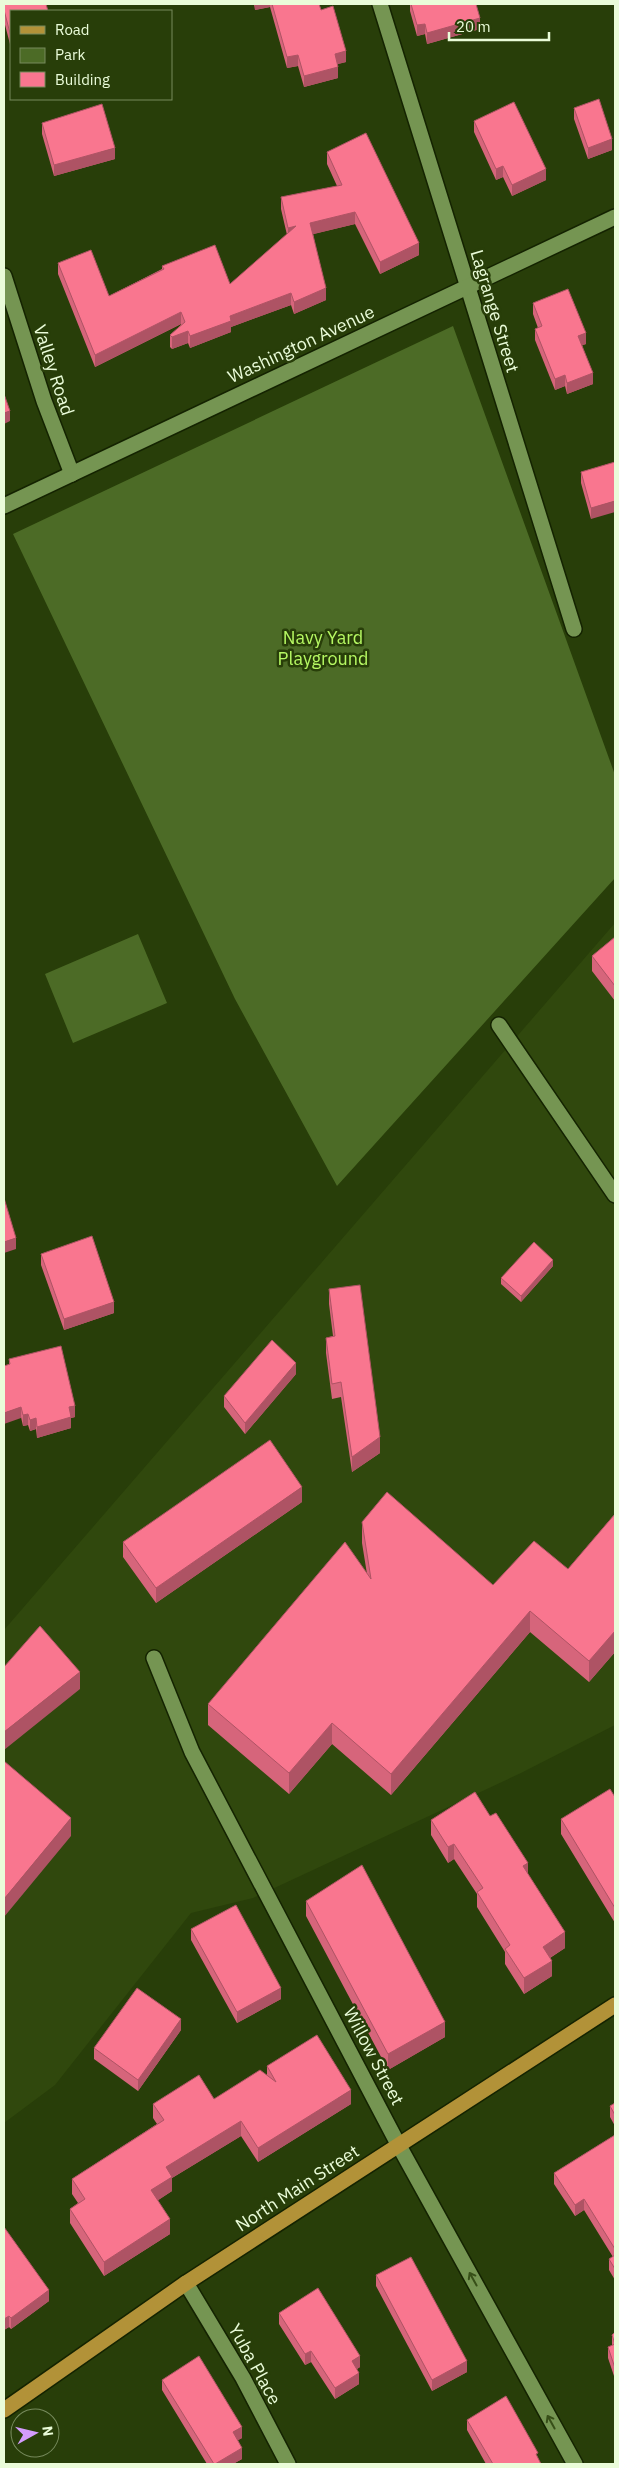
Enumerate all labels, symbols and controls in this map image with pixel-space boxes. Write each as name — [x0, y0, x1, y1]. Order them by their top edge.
legend — [10, 10, 172, 100]
scale bar — [449, 10, 549, 42]
text: 20 m — [456, 17, 491, 36]
text: Road — [55, 20, 90, 39]
text: Park — [55, 45, 85, 64]
text: Building — [55, 70, 110, 89]
street label: Lagrange Street — [465, 247, 525, 375]
street label: Washington Avenue — [224, 300, 378, 388]
street label: Valley Road — [29, 322, 79, 418]
park label: Navy Yard Playground — [278, 626, 368, 670]
street label: Willow Street — [339, 2003, 409, 2109]
street label: North Main Street — [231, 2139, 363, 2237]
one-way arrow — [468, 2272, 478, 2287]
street label: Yuba Place — [223, 2320, 287, 2409]
north arrow — [10, 2408, 60, 2458]
one-way arrow — [546, 2414, 556, 2429]
text: N — [38, 2425, 57, 2437]

